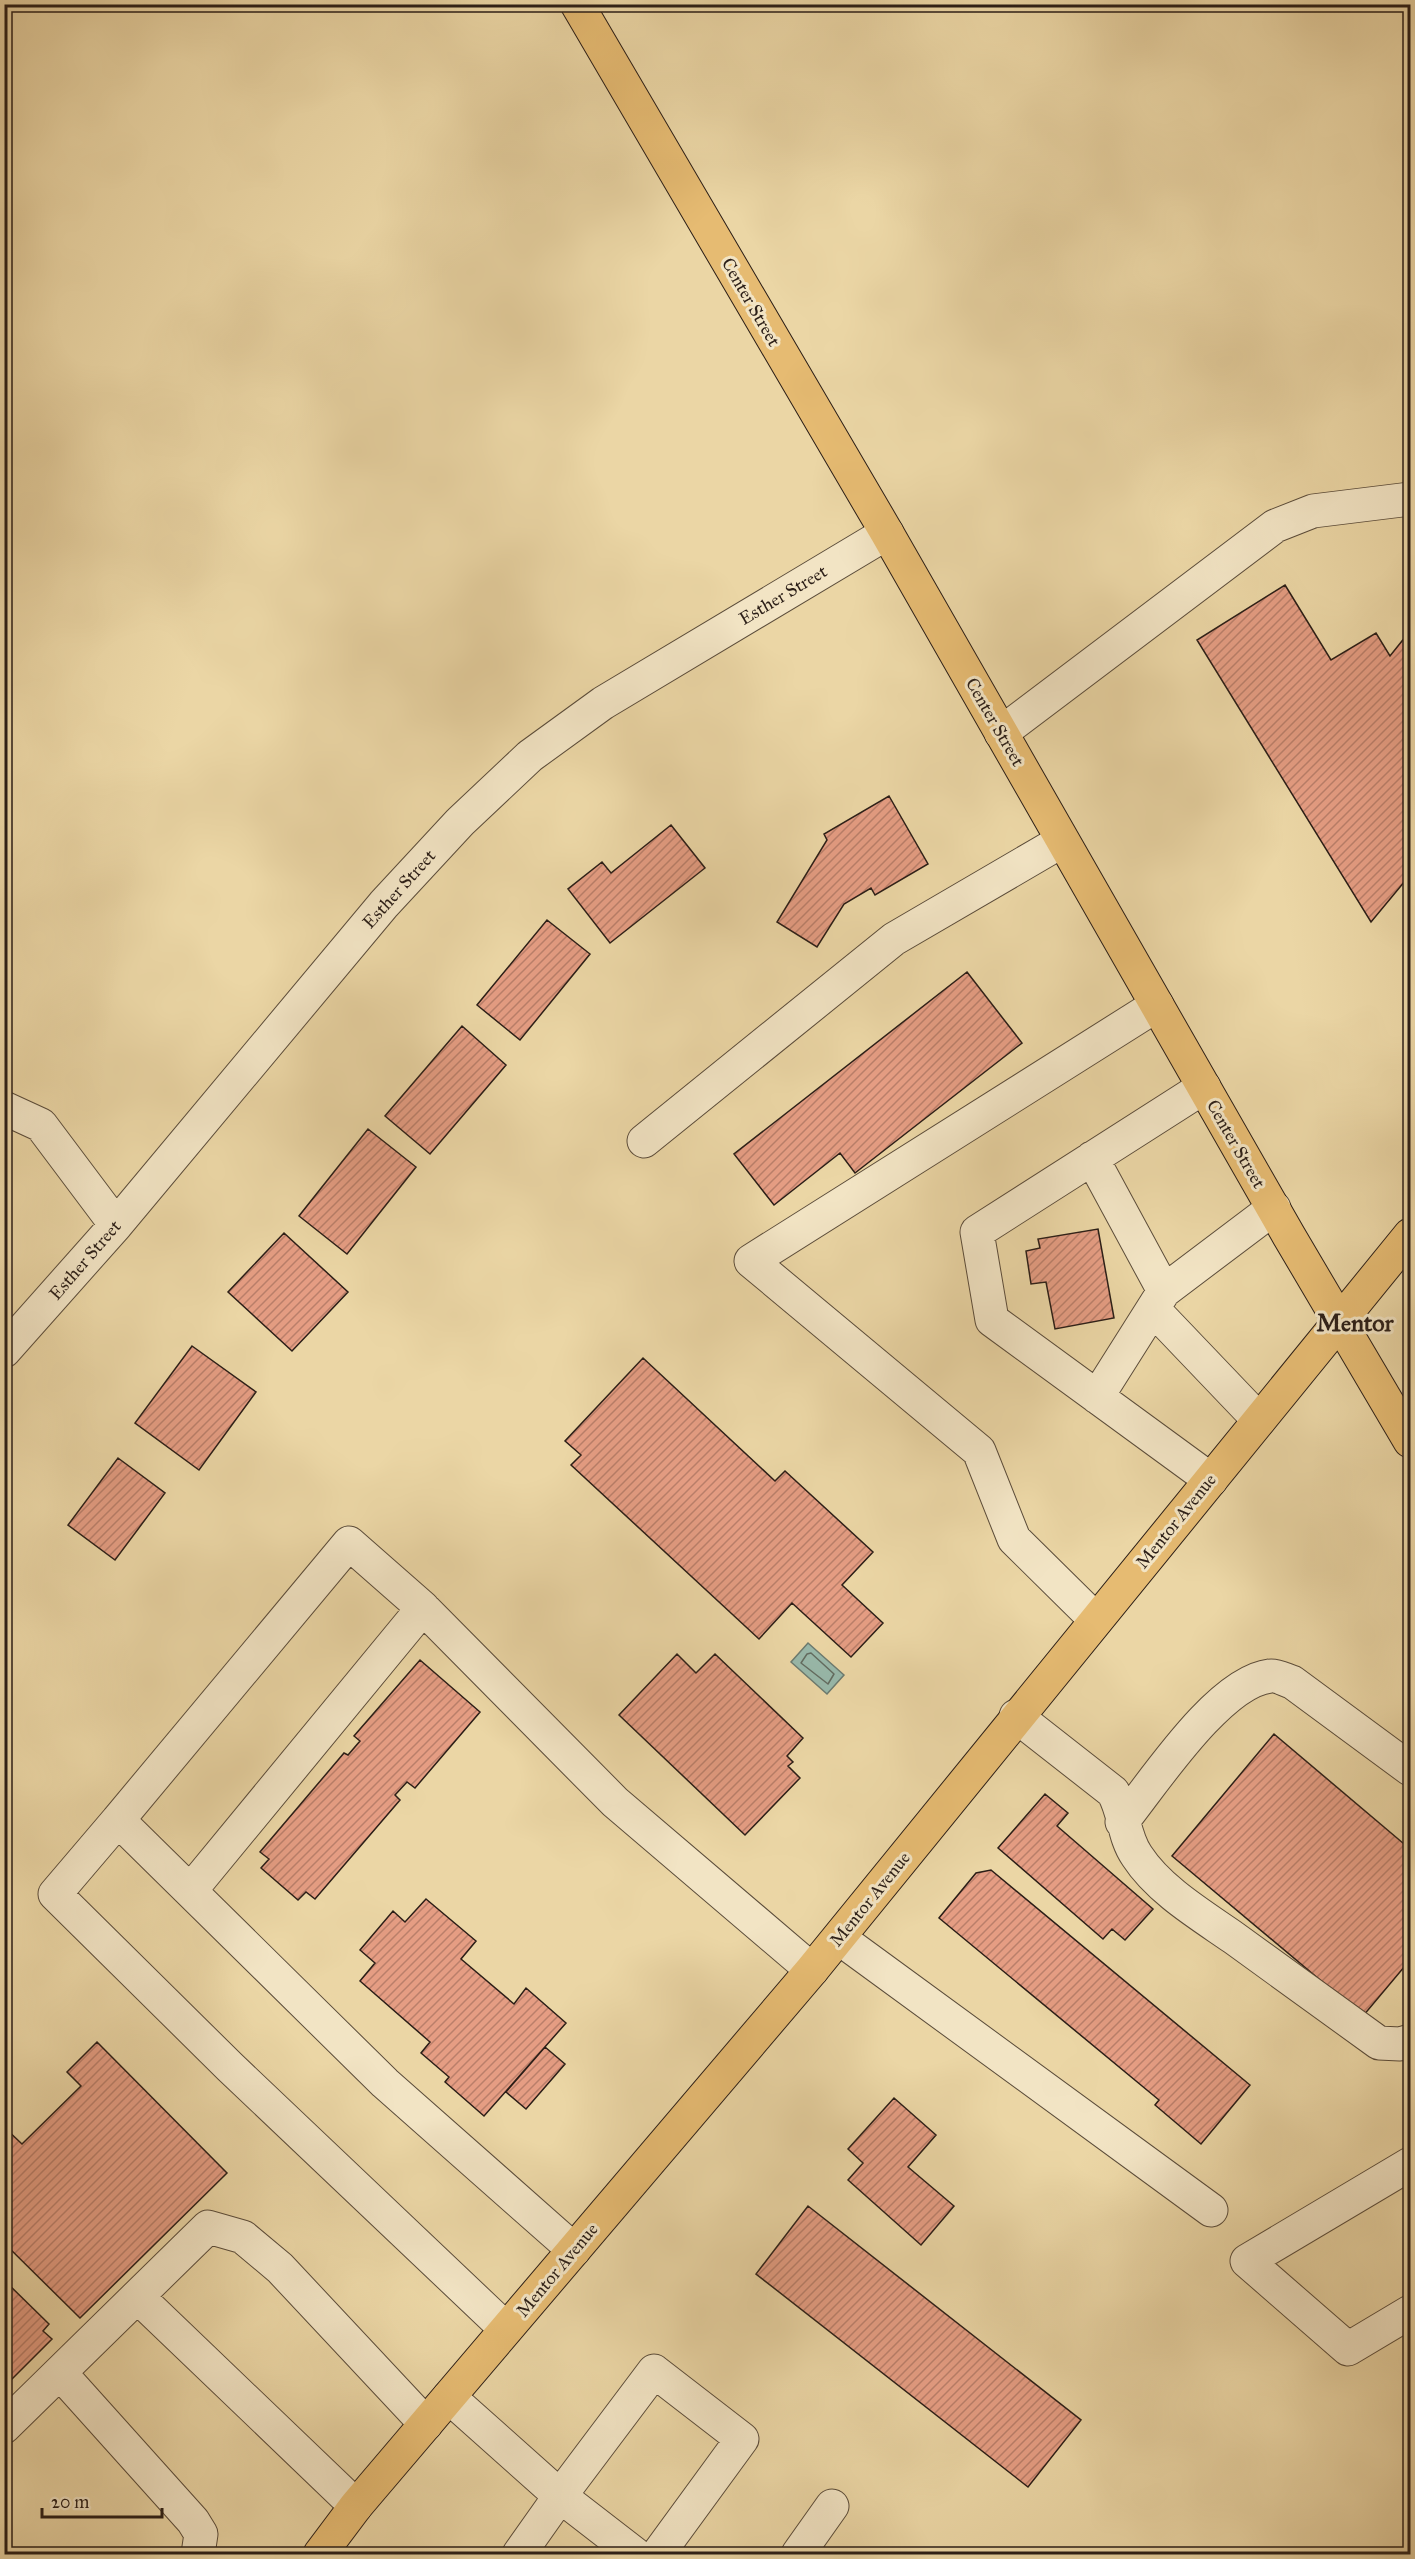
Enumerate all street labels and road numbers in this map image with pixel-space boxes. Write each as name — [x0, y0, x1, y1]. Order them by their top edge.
street label: Center Street — [717, 254, 785, 351]
street label: Esther Street — [735, 560, 831, 630]
street label: Center Street — [961, 674, 1029, 771]
street label: Esther Street — [358, 845, 441, 933]
street label: Center Street — [1202, 1096, 1270, 1193]
street label: Esther Street — [44, 1215, 126, 1304]
street label: Mentor Avenue — [1131, 1469, 1221, 1573]
street label: Mentor Avenue — [825, 1847, 915, 1951]
street label: Mentor Avenue — [511, 2219, 603, 2321]

